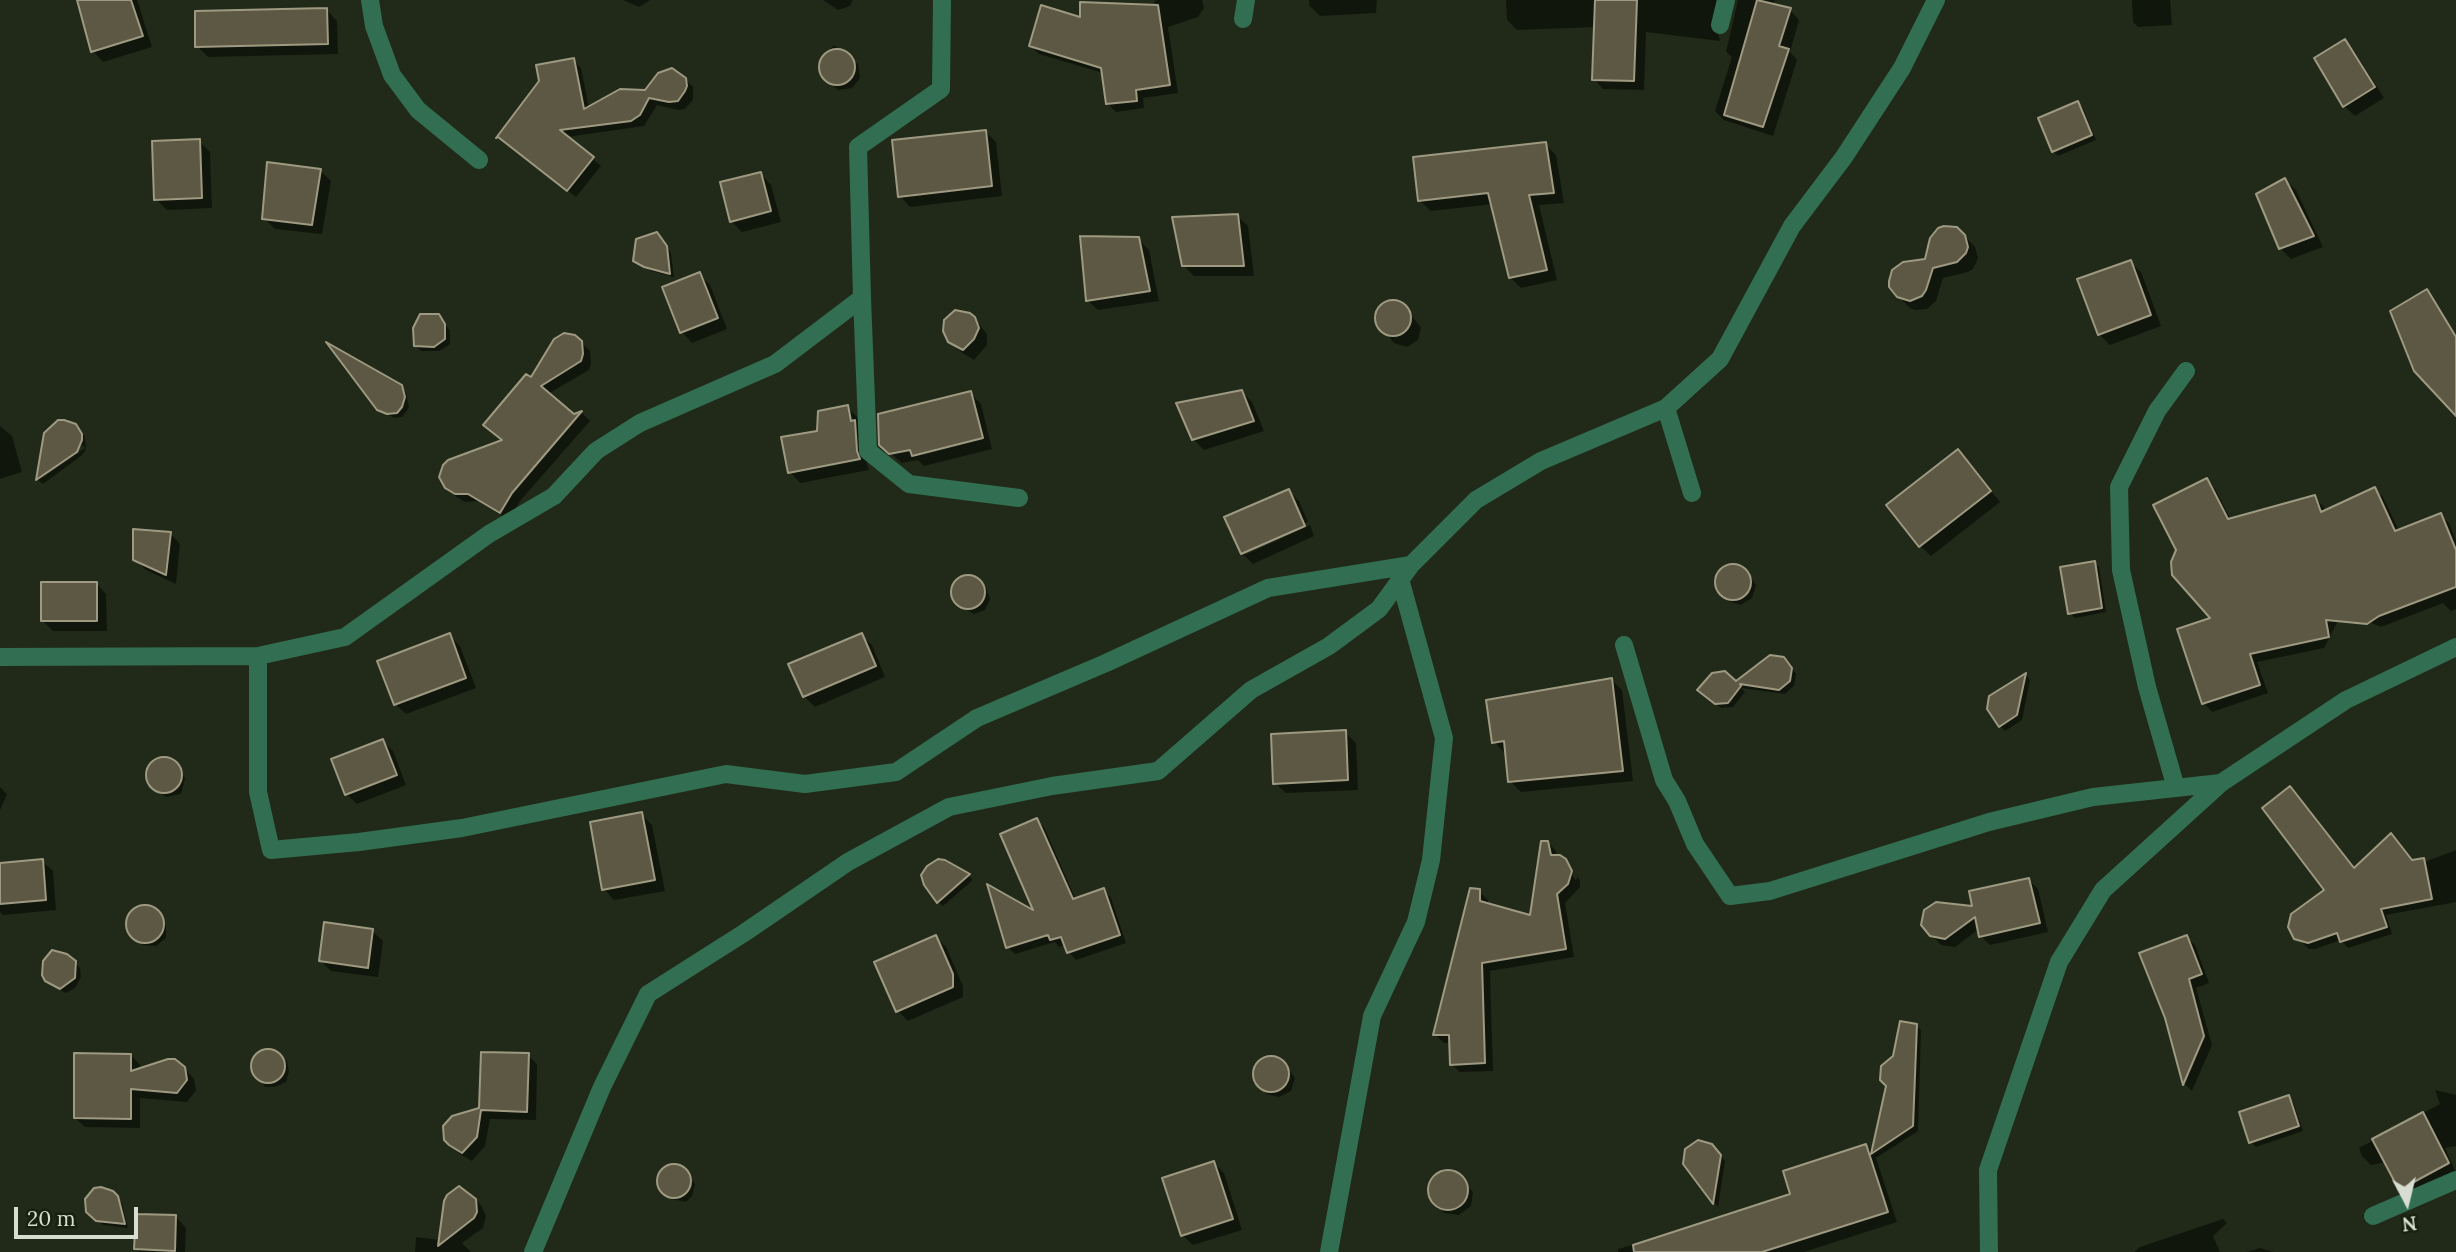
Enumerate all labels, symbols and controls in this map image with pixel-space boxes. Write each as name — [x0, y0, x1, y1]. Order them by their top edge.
north arrow — [2372, 1168, 2442, 1238]
scale bar — [18, 1192, 142, 1236]
text: 20 m — [27, 1205, 76, 1232]
text: N — [2401, 1211, 2418, 1237]

